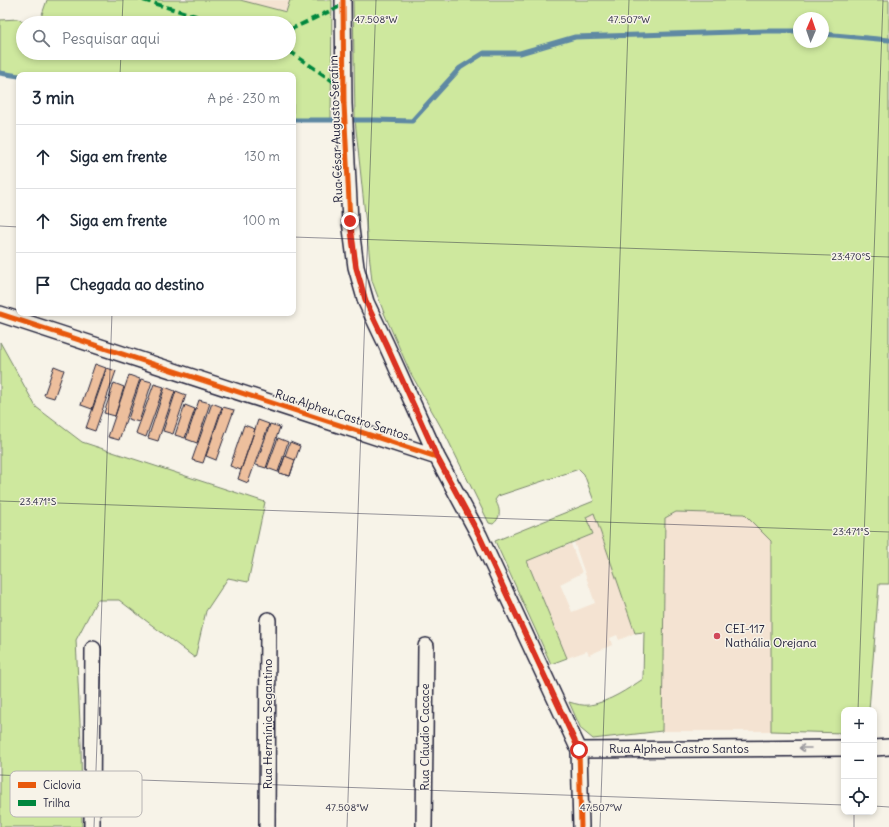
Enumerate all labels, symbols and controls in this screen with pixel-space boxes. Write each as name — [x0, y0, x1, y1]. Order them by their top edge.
north arrow — [793, 12, 829, 48]
text: 47.508°W — [354, 13, 398, 26]
text: 47.507°W — [608, 13, 650, 26]
search box — [16, 16, 296, 60]
icon: search — [30, 27, 52, 49]
text: Pesquisar aqui — [62, 29, 160, 48]
street label: Rua César Augusto Serafim — [325, 54, 346, 203]
text: 3 min — [32, 87, 74, 109]
text: A pé · 230 m — [208, 90, 280, 107]
icon: ahead — [32, 146, 54, 168]
text: Siga em frente — [70, 147, 167, 166]
text: 130 m — [244, 148, 280, 165]
icon: ahead — [32, 210, 54, 232]
text: Siga em frente — [70, 211, 167, 230]
text: 100 m — [243, 212, 280, 229]
route end — [341, 212, 359, 230]
text: 23.470°S — [831, 250, 871, 263]
icon: arrive — [32, 274, 54, 296]
text: Chegada ao destino — [70, 275, 204, 294]
street label: Rua Alpheu Castro Santos — [273, 386, 411, 443]
text: 23.471°S — [20, 495, 57, 508]
text: 23.471°S — [833, 525, 870, 538]
place label: CEI-117 Nathália Orejana — [725, 621, 817, 650]
marker: CEI-117 Nathália Orejana — [712, 631, 722, 641]
street label: Rua Hermínia Segantino — [260, 658, 275, 789]
street label: Rua Cláudio Cacace — [417, 683, 432, 791]
map controls — [841, 707, 877, 815]
button: + — [841, 707, 877, 743]
route start — [570, 741, 588, 759]
street label: Rua Alpheu Castro Santos — [609, 741, 749, 756]
button: − — [841, 743, 877, 779]
one-way arrow — [799, 744, 812, 752]
legend — [10, 771, 142, 817]
text: Ciclovia — [43, 778, 81, 792]
button: locate — [841, 779, 877, 815]
text: Trilha — [43, 796, 70, 810]
text: 47.508°W — [325, 801, 369, 814]
text: 47.507°W — [580, 801, 622, 814]

